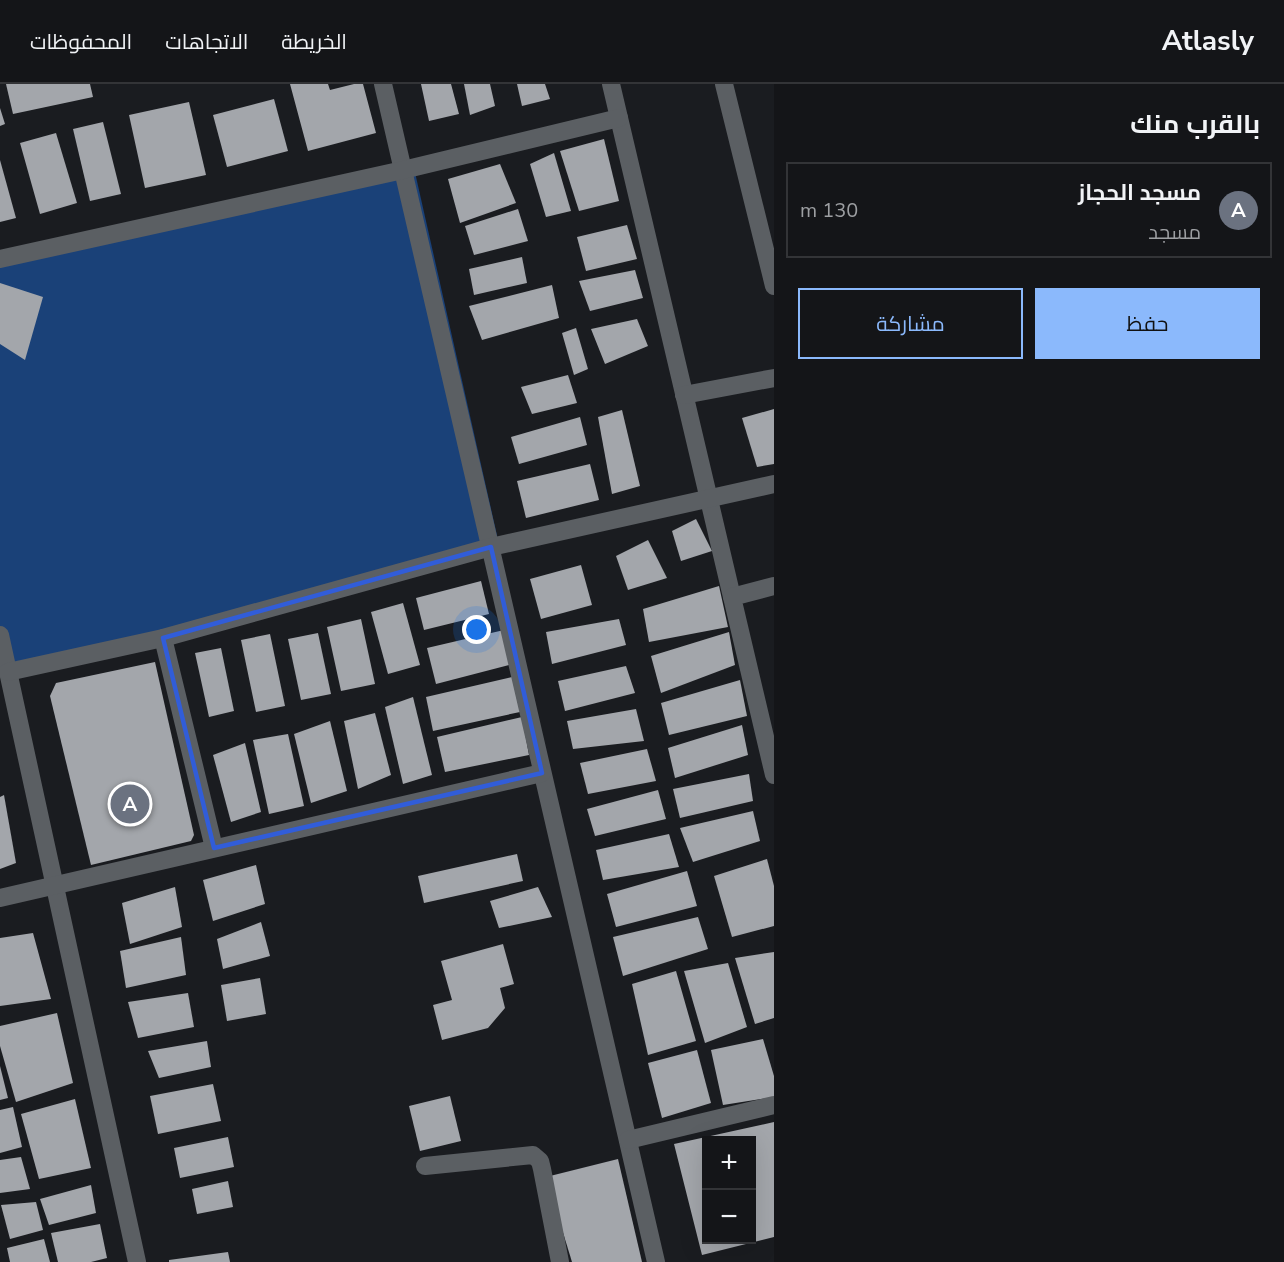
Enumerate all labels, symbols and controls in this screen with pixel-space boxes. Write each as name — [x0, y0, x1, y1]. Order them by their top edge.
text: Atlasly — [1162, 22, 1254, 60]
text: المحفوظات — [30, 28, 132, 56]
text: الاتجاهات — [165, 28, 248, 56]
text: الخريطة — [281, 28, 347, 56]
text: بالقرب منك — [1130, 107, 1260, 142]
text: مسجد الحجاز — [1078, 178, 1201, 208]
text: 130 m — [800, 197, 858, 224]
text: A — [1231, 197, 1246, 224]
text: مسجد — [1148, 219, 1201, 246]
button: مشاركة — [798, 288, 1023, 359]
button: حفظ — [1035, 288, 1260, 359]
your location — [462, 615, 491, 644]
pin: A — [110, 782, 150, 826]
map controls — [702, 1136, 756, 1244]
button: + — [702, 1136, 756, 1190]
button: − — [702, 1190, 756, 1244]

